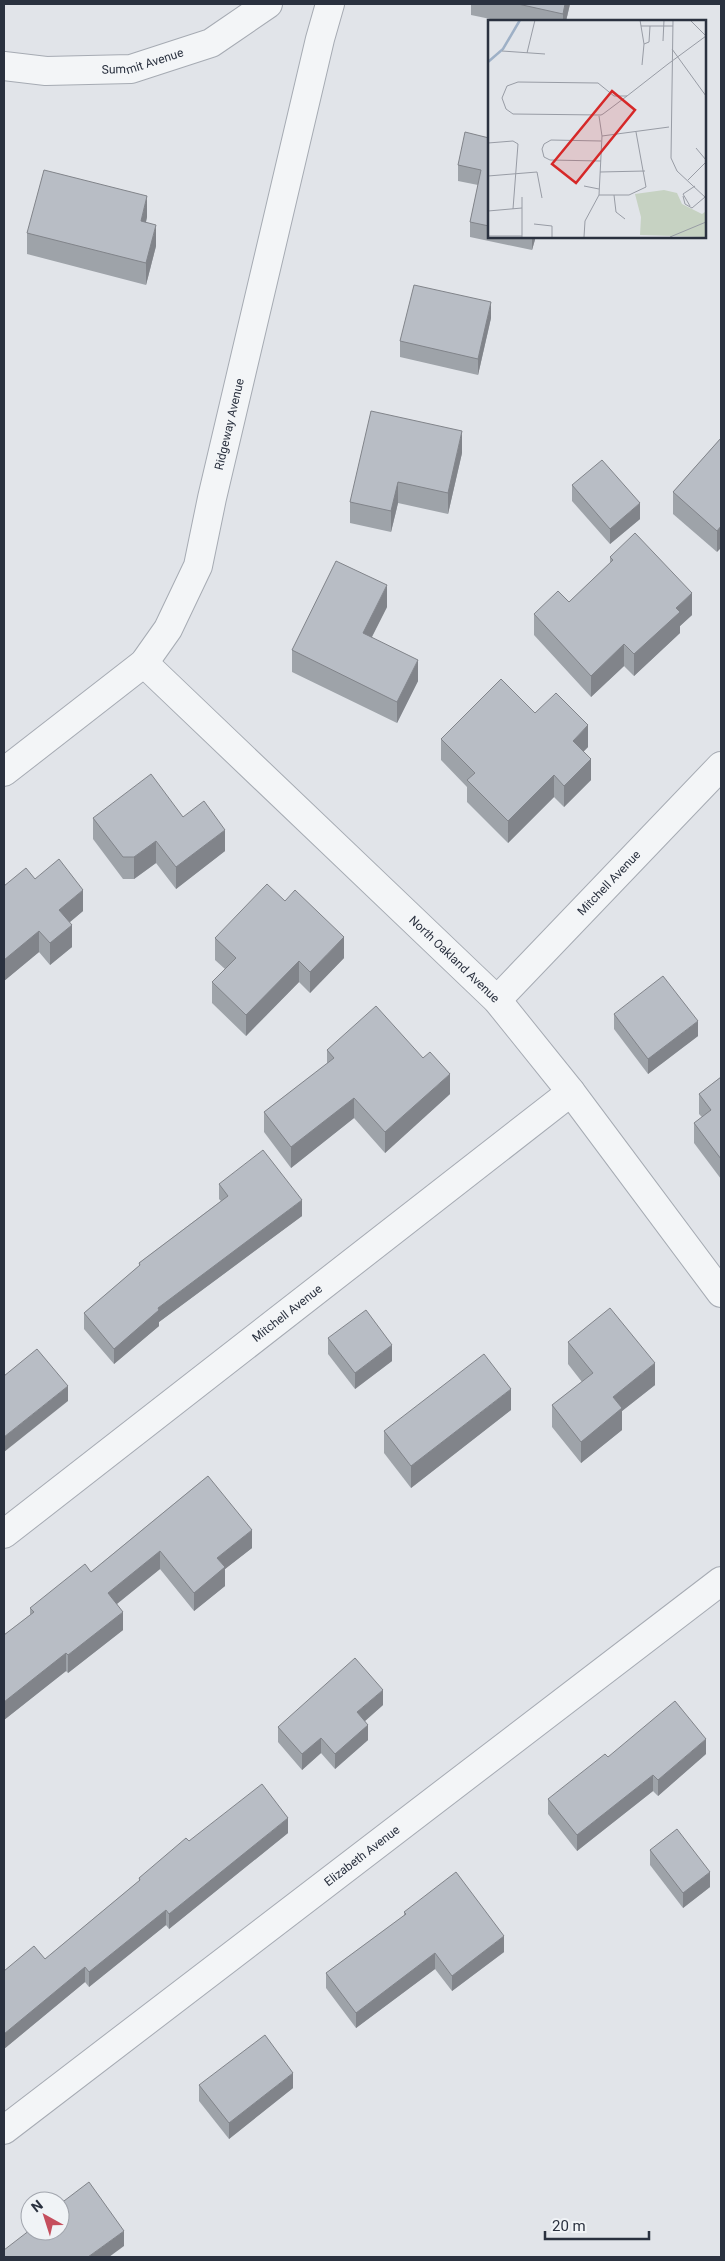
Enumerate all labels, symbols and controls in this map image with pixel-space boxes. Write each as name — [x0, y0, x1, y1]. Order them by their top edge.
inset map — [488, 20, 705, 238]
street label: Summit Avenue — [102, 45, 185, 77]
street label: Ridgeway Avenue — [212, 377, 247, 471]
street label: Mitchell Avenue — [575, 848, 643, 918]
street label: North Oakland Avenue — [406, 913, 502, 1006]
street label: Mitchell Avenue — [249, 1282, 325, 1345]
street label: Elizabeth Avenue — [322, 1823, 403, 1889]
north arrow — [20, 2191, 70, 2241]
text: N — [28, 2197, 46, 2215]
scale bar — [545, 2208, 649, 2240]
text: 20 m — [552, 2217, 586, 2235]

